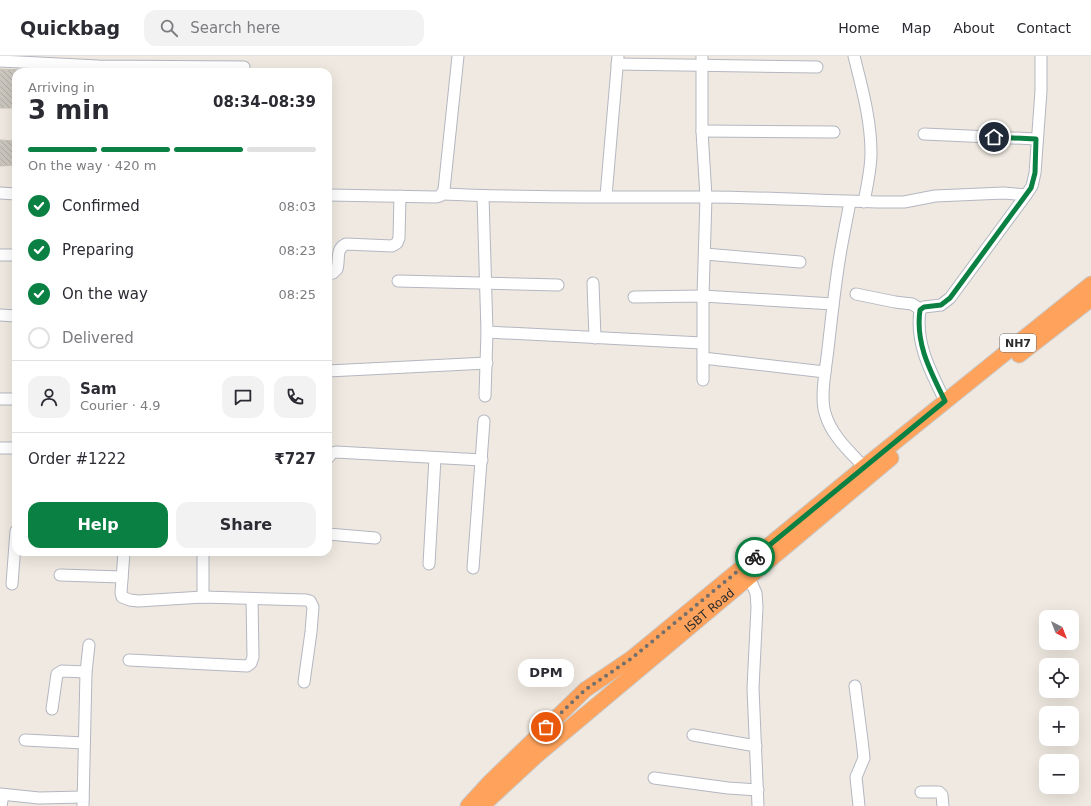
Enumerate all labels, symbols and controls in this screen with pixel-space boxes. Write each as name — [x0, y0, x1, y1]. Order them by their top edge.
search box — [144, 10, 424, 46]
text: Quickbag — [20, 17, 120, 39]
icon: search — [158, 17, 180, 39]
text: Search here — [190, 19, 280, 37]
text: Home — [838, 20, 880, 36]
text: Map — [902, 20, 931, 36]
text: About — [953, 20, 995, 36]
text: Contact — [1017, 20, 1071, 36]
text: Arriving in — [28, 80, 95, 95]
text: 08:34–08:39 — [213, 93, 316, 111]
text: 3 min — [28, 95, 110, 125]
pin — [977, 120, 1011, 154]
icon: home — [983, 126, 1005, 148]
text: On the way · 420 m — [28, 158, 156, 173]
icon: check — [28, 195, 50, 217]
text: Confirmed — [62, 197, 140, 215]
text: 08:03 — [279, 199, 316, 214]
icon: check — [28, 239, 50, 261]
text: Preparing — [62, 241, 134, 259]
text: 08:23 — [279, 243, 316, 258]
icon: check — [28, 283, 50, 305]
text: On the way — [62, 285, 148, 303]
text: 08:25 — [279, 287, 316, 302]
text: Delivered — [62, 329, 134, 347]
road number: NH7 — [1000, 334, 1036, 352]
button: person — [28, 376, 70, 418]
button: chat — [222, 376, 264, 418]
button: phone — [274, 376, 316, 418]
text: Sam — [80, 380, 117, 398]
text: Courier · 4.9 — [80, 398, 161, 413]
text: Order #1222 — [28, 450, 126, 468]
text: ₹727 — [274, 450, 316, 468]
button: Help — [28, 502, 168, 548]
button: Share — [176, 502, 316, 548]
courier — [735, 537, 775, 577]
icon: bike — [744, 546, 766, 568]
street label: ISBT Road — [682, 586, 737, 635]
north arrow — [1039, 610, 1079, 650]
map controls — [1039, 610, 1079, 794]
button: locate — [1039, 658, 1079, 698]
callout: DPM — [518, 659, 574, 687]
text: DPM — [529, 665, 563, 680]
button: + — [1039, 706, 1079, 746]
pin — [529, 710, 563, 744]
icon: bag — [535, 716, 557, 738]
button: − — [1039, 754, 1079, 794]

